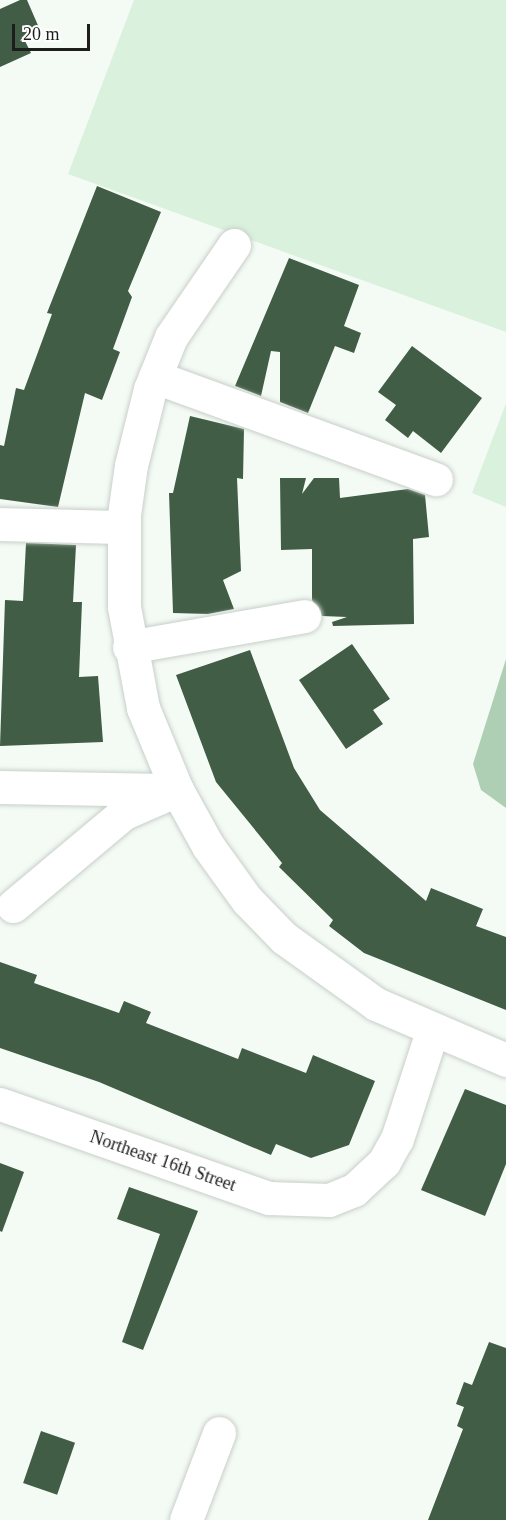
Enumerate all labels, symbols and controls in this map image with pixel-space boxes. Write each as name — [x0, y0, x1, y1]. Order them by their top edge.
scale bar — [15, 12, 93, 50]
text: 20 m — [23, 24, 60, 44]
street label: Northeast 16th Street — [87, 1126, 239, 1196]

